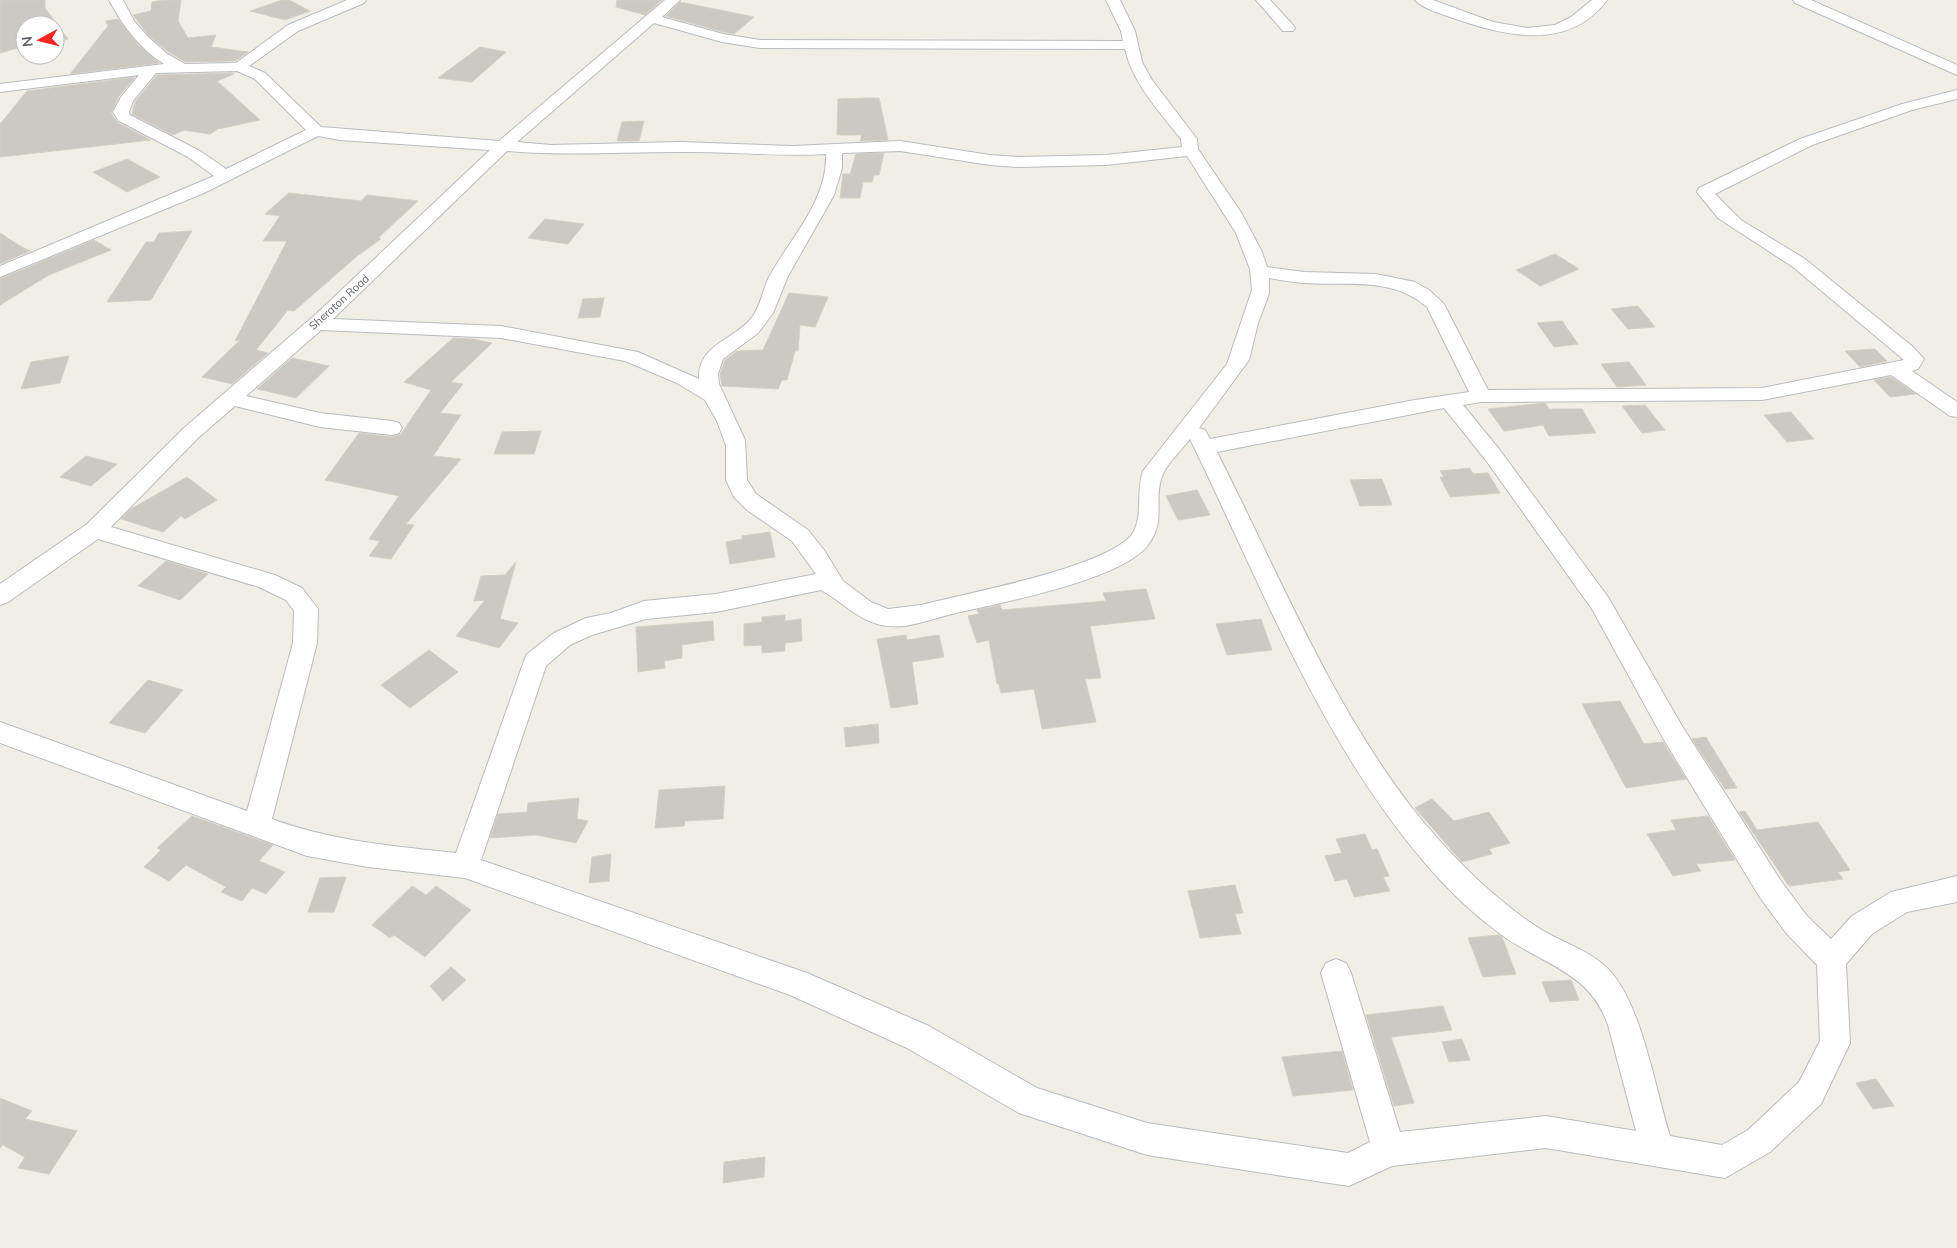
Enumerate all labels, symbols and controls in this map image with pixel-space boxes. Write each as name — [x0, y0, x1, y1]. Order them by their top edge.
north arrow — [15, 15, 65, 65]
text: N — [18, 35, 37, 48]
street label: Sheraton Road — [306, 271, 372, 333]

